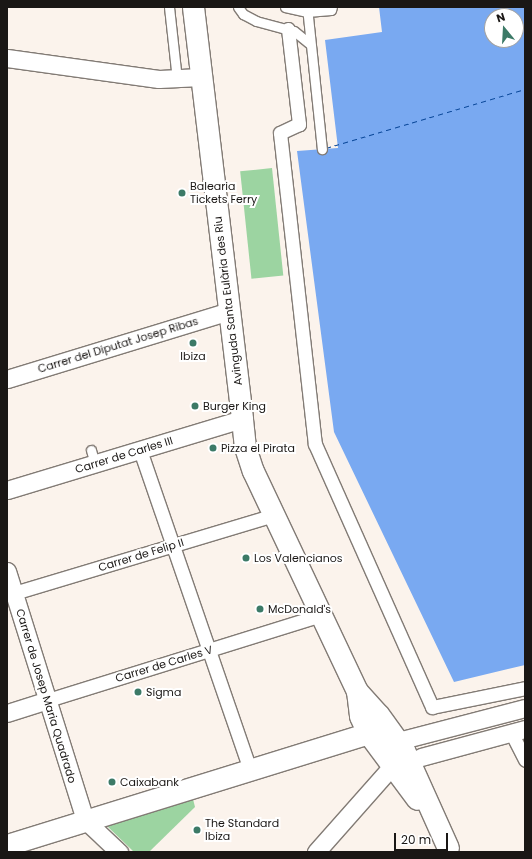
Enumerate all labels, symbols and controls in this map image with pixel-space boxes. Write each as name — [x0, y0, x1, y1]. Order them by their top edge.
north arrow — [484, 8, 524, 48]
text: N — [494, 9, 507, 26]
place label: Balearia Tickets Ferry — [190, 180, 257, 206]
marker: Balearia Tickets Ferry — [177, 188, 187, 198]
street label: Avinguda Santa Eulària des Riu — [211, 216, 245, 386]
street label: Carrer del Diputat Josep Ribas — [36, 314, 200, 376]
marker: Ibiza — [188, 338, 198, 348]
place label: Ibiza — [180, 349, 206, 363]
place label: Burger King — [203, 399, 266, 413]
marker: Burger King — [190, 401, 200, 411]
street label: Carrer de Carles III — [74, 434, 174, 476]
place label: Pizza el Pirata — [221, 441, 295, 455]
marker: Pizza el Pirata — [208, 443, 218, 453]
street label: Carrer de Felip II — [97, 536, 185, 574]
place label: Los Valencianos — [254, 551, 343, 565]
marker: Los Valencianos — [241, 553, 251, 563]
place label: McDonald's — [268, 602, 331, 616]
marker: McDonald's — [255, 604, 265, 614]
street label: Carrer de Josep Maria Quadrado — [13, 607, 79, 785]
street label: Carrer de Carles V — [114, 643, 214, 685]
place label: Sigma — [146, 685, 181, 699]
marker: Sigma — [133, 687, 143, 697]
place label: Caixabank — [120, 775, 179, 789]
marker: Caixabank — [107, 777, 117, 787]
place label: The Standard Ibiza — [205, 817, 279, 843]
marker: The Standard Ibiza — [192, 825, 202, 835]
scale bar — [396, 825, 450, 851]
text: 20 m — [401, 831, 431, 848]

